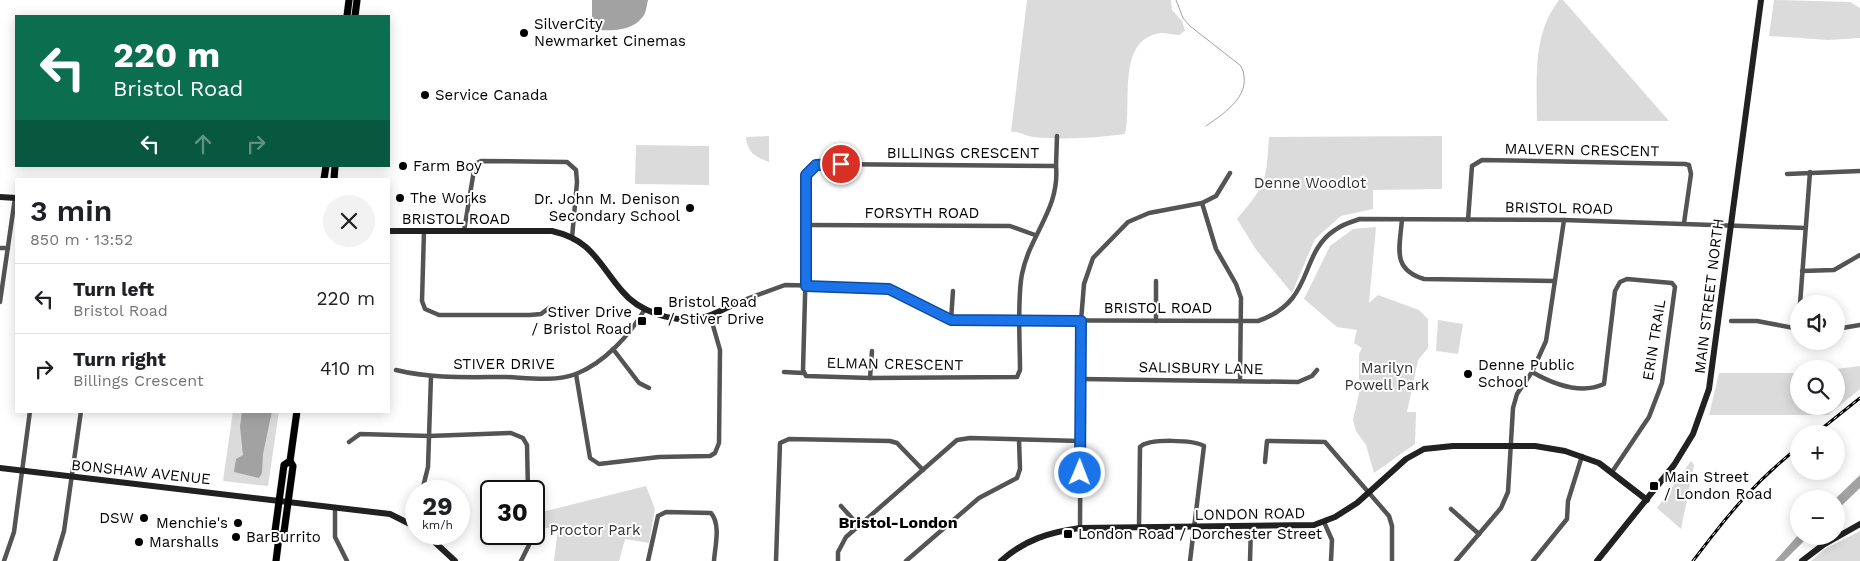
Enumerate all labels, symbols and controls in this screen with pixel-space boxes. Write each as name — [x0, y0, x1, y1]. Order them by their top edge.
place label: SilverCity Newmarket Cinemas — [534, 15, 686, 50]
marker: SilverCity Newmarket Cinemas — [518, 27, 530, 39]
text: 220 m — [113, 34, 220, 76]
icon: left — [30, 35, 95, 100]
text: Bristol Road — [113, 76, 243, 101]
place label: Service Canada — [435, 86, 548, 104]
marker: Service Canada — [419, 89, 431, 101]
icon: left — [136, 130, 164, 158]
icon: ahead — [189, 130, 217, 158]
icon: right — [242, 130, 270, 158]
street label: MALVERN CRESCENT — [1504, 140, 1660, 160]
pin — [820, 143, 862, 185]
street label: BILLINGS CRESCENT — [887, 144, 1039, 162]
icon: arrive — [827, 150, 855, 178]
place label: Farm Boy — [413, 157, 482, 175]
marker: Farm Boy — [397, 160, 409, 172]
park label: Denne Woodlot — [1254, 174, 1367, 192]
place label: The Works — [410, 189, 487, 207]
place label: Dr. John M. Denison Secondary School — [534, 190, 680, 225]
marker: The Works — [394, 192, 406, 204]
text: 3 min — [30, 193, 112, 228]
button: close — [323, 195, 375, 247]
street label: BRISTOL ROAD — [1505, 198, 1613, 218]
marker: Dr. John M. Denison Secondary School — [684, 202, 696, 214]
street label: FORSYTH ROAD — [865, 204, 979, 222]
street label: BRISTOL ROAD — [402, 210, 510, 228]
street label: MAIN STREET NORTH — [1691, 217, 1727, 375]
text: 850 m · 13:52 — [30, 230, 133, 249]
text: Turn left — [73, 278, 154, 301]
icon: left — [30, 285, 58, 313]
text: 220 m — [316, 287, 375, 310]
place label: Bristol Road / Stiver Drive — [668, 293, 764, 328]
map controls — [1790, 295, 1845, 545]
button: sound — [1790, 295, 1845, 350]
street label: ERIN TRAIL — [1639, 298, 1669, 382]
street label: BRISTOL ROAD — [1104, 299, 1212, 317]
text: Bristol Road — [73, 301, 168, 320]
place label: Stiver Drive / Bristol Road — [531, 303, 632, 338]
marker: Bristol Road / Stiver Drive — [652, 305, 664, 317]
marker: Stiver Drive / Bristol Road — [636, 315, 648, 327]
text: Turn right — [73, 348, 166, 371]
street label: ELMAN CRESCENT — [826, 354, 964, 374]
icon: right — [30, 355, 58, 383]
street label: STIVER DRIVE — [453, 355, 555, 373]
place label: Denne Public School — [1478, 356, 1575, 391]
text: 410 m — [320, 357, 375, 380]
street label: SALISBURY LANE — [1138, 358, 1264, 378]
park label: Marilyn Powell Park — [1345, 359, 1430, 394]
button: search — [1790, 360, 1845, 415]
marker: Denne Public School — [1462, 368, 1474, 380]
text: Billings Crescent — [73, 371, 204, 390]
button: + — [1790, 425, 1845, 480]
position arrow — [1053, 446, 1105, 498]
street label: BONSHAW AVENUE — [70, 456, 212, 488]
place label: Main Street / London Road — [1664, 468, 1772, 503]
speed limit sign: 30 — [480, 480, 545, 545]
marker: Main Street / London Road — [1648, 480, 1660, 492]
button: − — [1790, 490, 1845, 545]
text: 29 — [422, 492, 453, 521]
street label: LONDON ROAD — [1195, 504, 1305, 524]
place label: DSW — [99, 509, 134, 527]
marker: DSW — [138, 512, 150, 524]
district label: Bristol-London — [838, 513, 958, 532]
place label: Menchie's — [156, 514, 228, 532]
marker: Menchie's — [232, 517, 244, 529]
text: km/h — [422, 518, 453, 532]
park label: Proctor Park — [550, 521, 641, 539]
place label: London Road / Dorchester Street — [1078, 525, 1323, 543]
place label: BarBurrito — [246, 528, 321, 546]
marker: London Road / Dorchester Street — [1062, 528, 1074, 540]
marker: BarBurrito — [230, 531, 242, 543]
place label: Marshalls — [149, 533, 219, 551]
marker: Marshalls — [133, 536, 145, 548]

